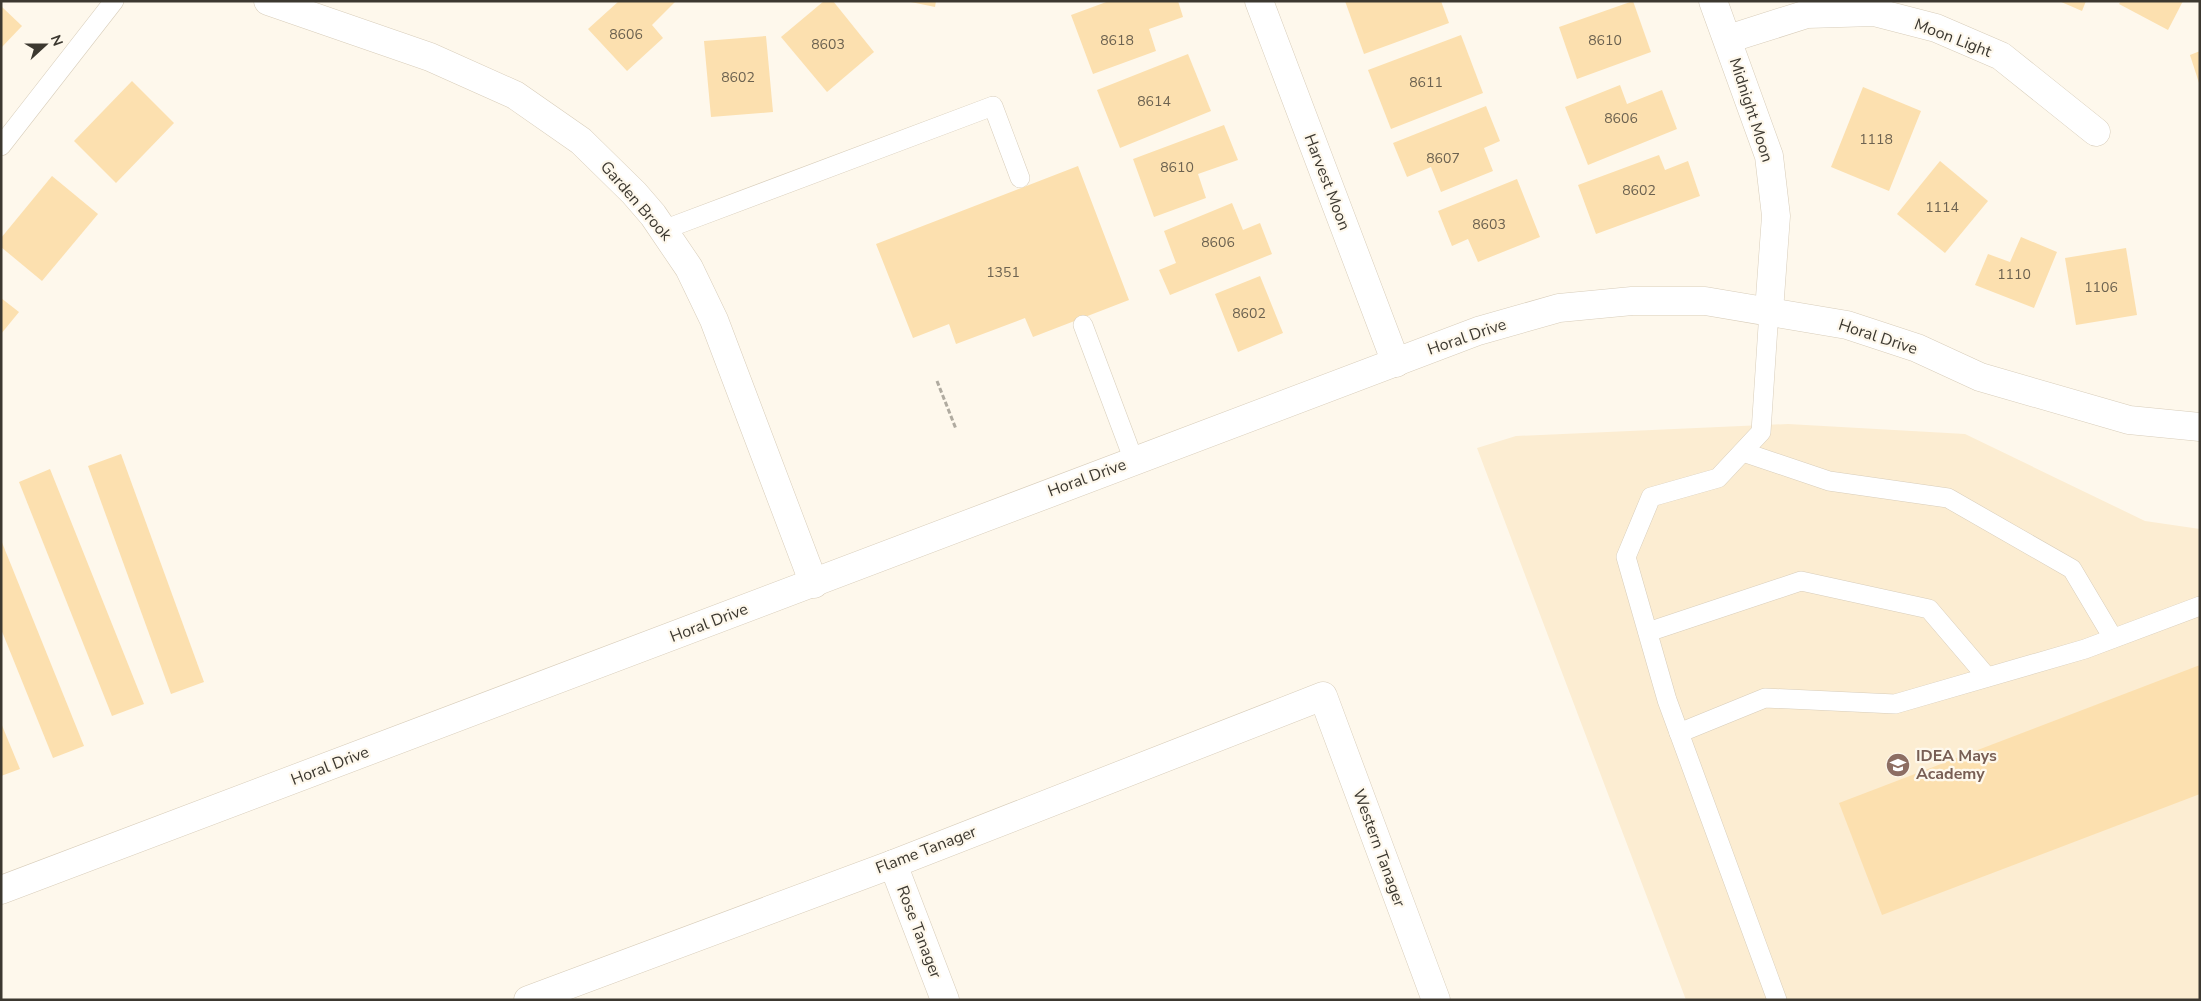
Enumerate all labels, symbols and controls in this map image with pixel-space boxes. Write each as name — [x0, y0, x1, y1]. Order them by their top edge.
street label: Moon Light — [1911, 13, 1995, 63]
north arrow — [20, 20, 70, 70]
house number: 8606 — [609, 25, 643, 44]
house number: 8618 — [1100, 31, 1134, 50]
house number: 8610 — [1588, 31, 1622, 50]
text: N — [46, 32, 67, 49]
house number: 8603 — [811, 35, 845, 54]
street label: Midnight Moon — [1724, 55, 1778, 165]
house number: 8602 — [721, 68, 755, 87]
house number: 8611 — [1409, 73, 1443, 92]
house number: 8614 — [1137, 92, 1171, 111]
house number: 8606 — [1604, 109, 1638, 128]
house number: 1118 — [1859, 130, 1893, 149]
street label: Harvest Moon — [1299, 131, 1355, 233]
house number: 8607 — [1426, 149, 1460, 168]
street label: Garden Brook — [595, 156, 677, 246]
house number: 8610 — [1160, 158, 1194, 177]
house number: 8602 — [1622, 181, 1656, 200]
house number: 1114 — [1925, 198, 1959, 217]
house number: 8603 — [1472, 215, 1506, 234]
house number: 8606 — [1201, 233, 1235, 252]
house number: 1351 — [986, 263, 1020, 282]
house number: 1110 — [1997, 265, 2031, 284]
house number: 1106 — [2084, 278, 2118, 297]
house number: 8602 — [1232, 304, 1266, 323]
street label: Horal Drive — [1425, 313, 1509, 361]
street label: Horal Drive — [1836, 314, 1920, 360]
street label: Horal Drive — [1045, 454, 1129, 502]
street label: Horal Drive — [667, 598, 751, 648]
street label: Horal Drive — [288, 741, 372, 791]
place label: IDEA Mays Academy — [1916, 745, 1997, 785]
school or university icon: IDEA Mays Academy — [1885, 752, 1911, 778]
street label: Western Tanager — [1347, 786, 1411, 910]
street label: Flame Tanager — [872, 821, 980, 879]
street label: Rose Tanager — [891, 882, 947, 982]

